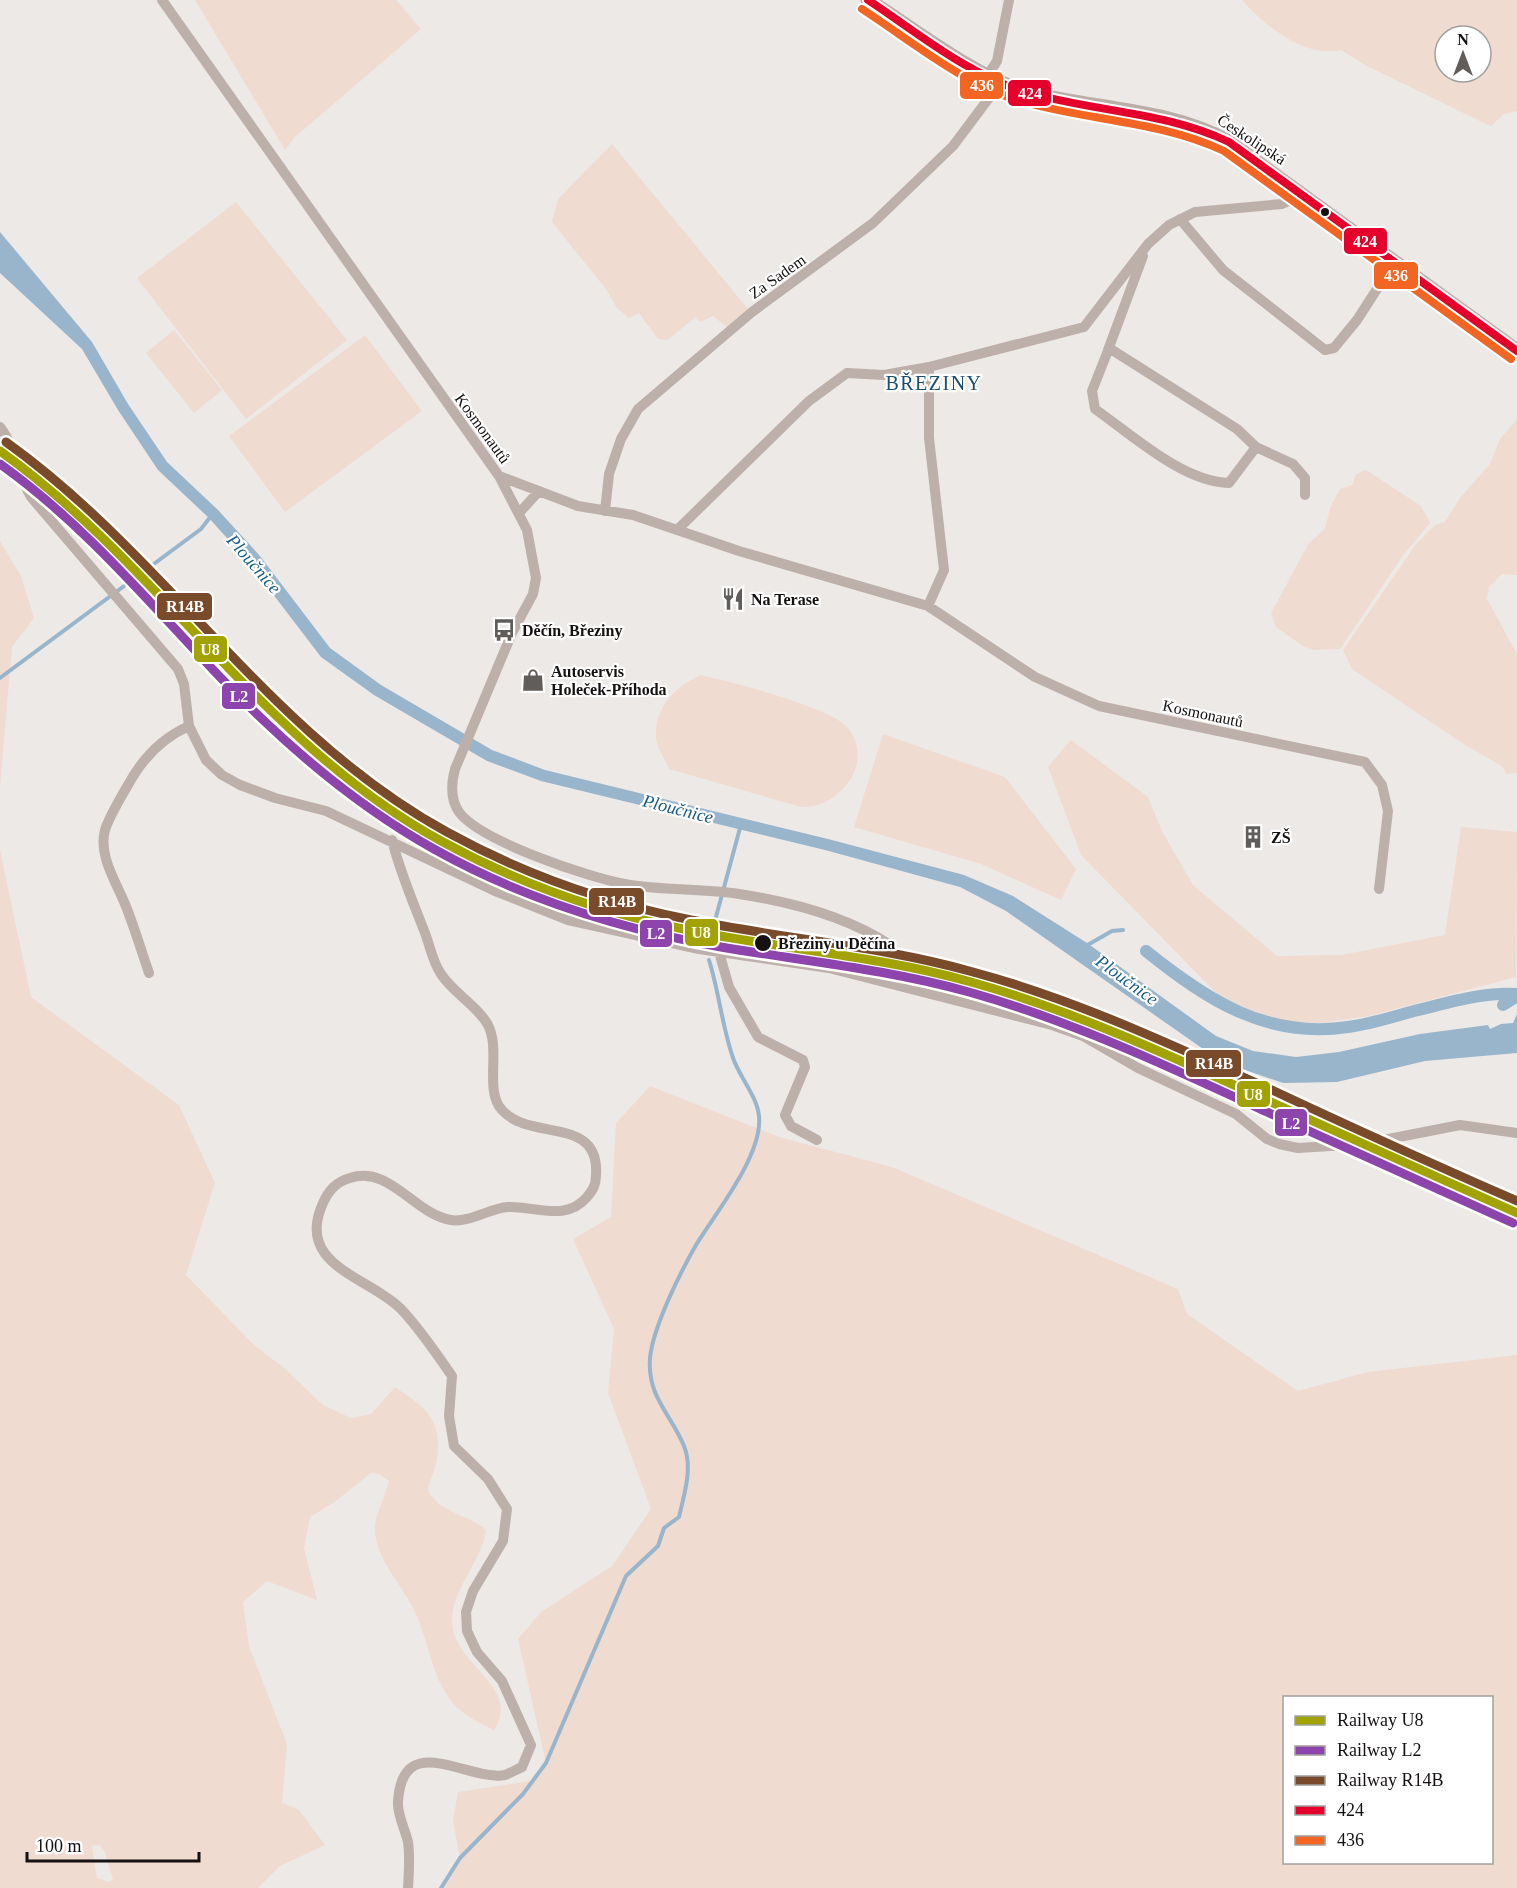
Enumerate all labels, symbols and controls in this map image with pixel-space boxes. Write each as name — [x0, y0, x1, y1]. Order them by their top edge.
north arrow — [1433, 24, 1493, 84]
text: N — [1457, 31, 1469, 48]
line badge: 436 — [959, 71, 1004, 100]
text: 436 — [970, 77, 994, 94]
line badge: 424 — [1007, 79, 1052, 107]
text: 424 — [1018, 85, 1042, 102]
street label: Českolipská — [1214, 110, 1290, 169]
unlabelled marker — [1319, 206, 1331, 218]
line badge: 424 — [1343, 227, 1388, 255]
text: 424 — [1353, 233, 1377, 250]
street label: Za Sadem — [746, 251, 809, 302]
line badge: 436 — [1373, 261, 1419, 290]
text: 436 — [1384, 267, 1408, 284]
district label: BŘEZINY — [885, 372, 983, 394]
street label: Kosmonautů — [452, 390, 514, 466]
water label: Ploučnice — [222, 530, 285, 598]
restaurant icon: Na Terase — [720, 586, 746, 612]
place label: Na Terase — [751, 591, 819, 608]
line badge: R14B — [156, 592, 213, 621]
text: R14B — [166, 598, 204, 615]
bus stop icon: Děčín, Březiny — [491, 617, 517, 643]
place label: Děčín, Březiny — [522, 622, 622, 640]
line badge: U8 — [193, 635, 228, 663]
text: U8 — [200, 641, 220, 658]
place label: Autoservis Holeček-Příhoda — [551, 663, 667, 698]
shop icon: Autoservis Holeček-Příhoda — [520, 667, 546, 693]
line badge: L2 — [221, 682, 256, 710]
text: L2 — [230, 688, 248, 705]
street label: Kosmonautů — [1161, 697, 1245, 730]
water label: Ploučnice — [640, 790, 715, 827]
building icon: ZŠ — [1240, 824, 1266, 850]
place label: ZŠ — [1271, 828, 1291, 846]
line badge: R14B — [588, 887, 645, 916]
text: R14B — [598, 893, 636, 910]
line badge: U8 — [684, 918, 719, 947]
line badge: L2 — [639, 919, 673, 948]
text: U8 — [691, 924, 711, 941]
text: L2 — [647, 925, 665, 942]
marker: Březiny u Děčína — [753, 933, 773, 953]
place label: Březiny u Děčína — [778, 935, 895, 953]
water label: Ploučnice — [1091, 950, 1162, 1009]
line badge: R14B — [1185, 1049, 1242, 1078]
text: R14B — [1195, 1055, 1233, 1072]
line badge: U8 — [1236, 1080, 1271, 1108]
text: U8 — [1243, 1086, 1263, 1103]
line badge: L2 — [1274, 1108, 1308, 1137]
text: L2 — [1282, 1115, 1300, 1132]
legend — [1283, 1696, 1493, 1864]
text: Railway U8 — [1337, 1710, 1423, 1730]
text: Railway L2 — [1337, 1740, 1421, 1760]
text: Railway R14B — [1337, 1770, 1444, 1790]
text: 424 — [1337, 1800, 1364, 1820]
scale bar — [27, 1825, 200, 1863]
text: 436 — [1337, 1830, 1364, 1850]
text: 100 m — [36, 1836, 82, 1856]

